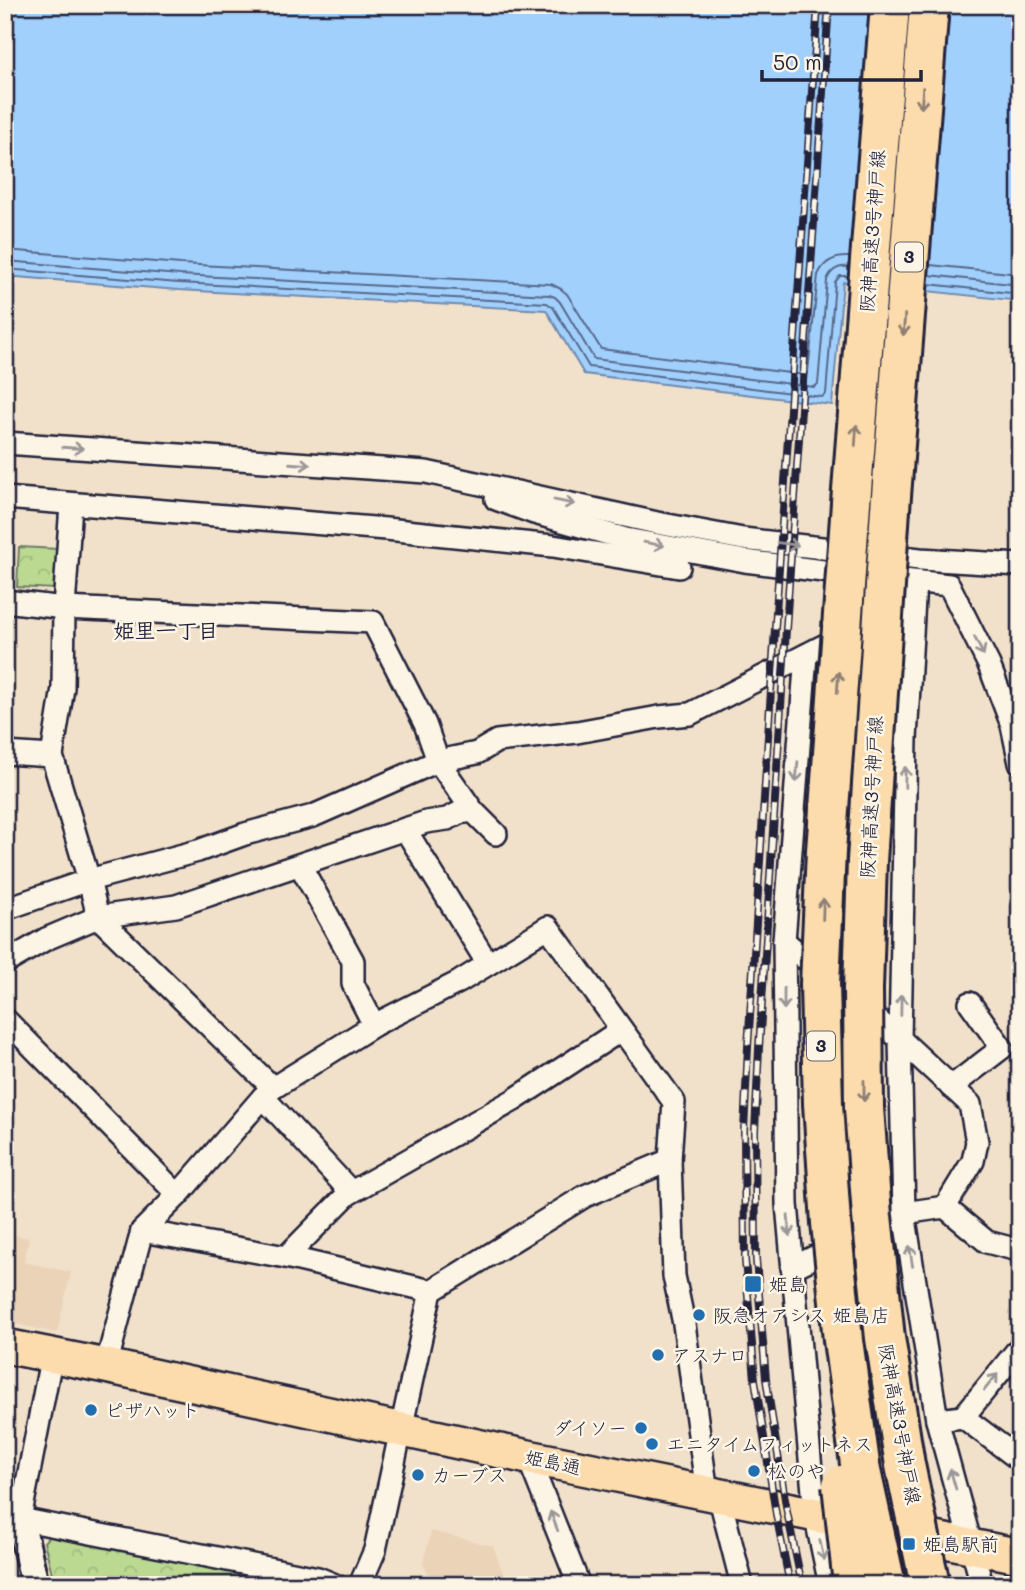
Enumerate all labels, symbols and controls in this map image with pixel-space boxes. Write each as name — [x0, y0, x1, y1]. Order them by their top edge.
scale bar — [762, 38, 922, 82]
text: 50 m — [773, 48, 822, 75]
one-way arrow — [915, 86, 928, 109]
street label: 阪神高速3号神戸線 — [853, 149, 890, 313]
road number: 3 — [895, 243, 923, 272]
one-way arrow — [897, 313, 910, 335]
one-way arrow — [850, 424, 863, 447]
one-way arrow — [62, 442, 84, 455]
one-way arrow — [289, 457, 312, 470]
one-way arrow — [552, 496, 575, 510]
one-way arrow — [776, 537, 798, 550]
one-way arrow — [642, 538, 665, 552]
district label: 姫里一丁目 — [114, 616, 219, 643]
one-way arrow — [973, 635, 987, 656]
one-way arrow — [832, 671, 845, 694]
street label: 阪神高速3号神戸線 — [854, 715, 887, 879]
one-way arrow — [790, 760, 803, 782]
one-way arrow — [898, 766, 912, 789]
one-way arrow — [817, 898, 830, 921]
one-way arrow — [777, 987, 790, 1010]
one-way arrow — [894, 994, 907, 1017]
road number: 3 — [807, 1031, 835, 1060]
one-way arrow — [857, 1079, 871, 1102]
one-way arrow — [783, 1214, 796, 1237]
one-way arrow — [904, 1245, 917, 1268]
place label: 姫島 — [769, 1271, 807, 1296]
marker: 姫島 — [743, 1274, 763, 1294]
place label: 阪急オアシス 姫島店 — [713, 1302, 890, 1327]
marker: 阪急オアシス 姫島店 — [691, 1307, 707, 1323]
street label: 阪神高速3号神戸線 — [874, 1341, 927, 1506]
place label: アスナロ — [672, 1342, 748, 1367]
marker: アスナロ — [650, 1347, 666, 1363]
one-way arrow — [984, 1373, 999, 1391]
place label: ピザハット — [105, 1397, 200, 1422]
marker: ピザハット — [83, 1402, 99, 1418]
place label: ダイソー — [553, 1415, 627, 1440]
marker: ダイソー — [633, 1420, 649, 1436]
place label: エニタイムフィットネス — [666, 1431, 873, 1456]
marker: エニタイムフィットネス — [644, 1436, 660, 1452]
street label: 姫島通 — [523, 1443, 584, 1480]
place label: 松のや — [768, 1458, 825, 1483]
place label: カーブス — [432, 1462, 507, 1487]
marker: 松のや — [746, 1463, 762, 1479]
marker: カーブス — [410, 1467, 426, 1483]
one-way arrow — [946, 1469, 959, 1491]
one-way arrow — [546, 1511, 559, 1533]
place label: 姫島駅前 — [923, 1531, 999, 1556]
marker: 姫島駅前 — [901, 1536, 917, 1552]
one-way arrow — [816, 1538, 830, 1561]

